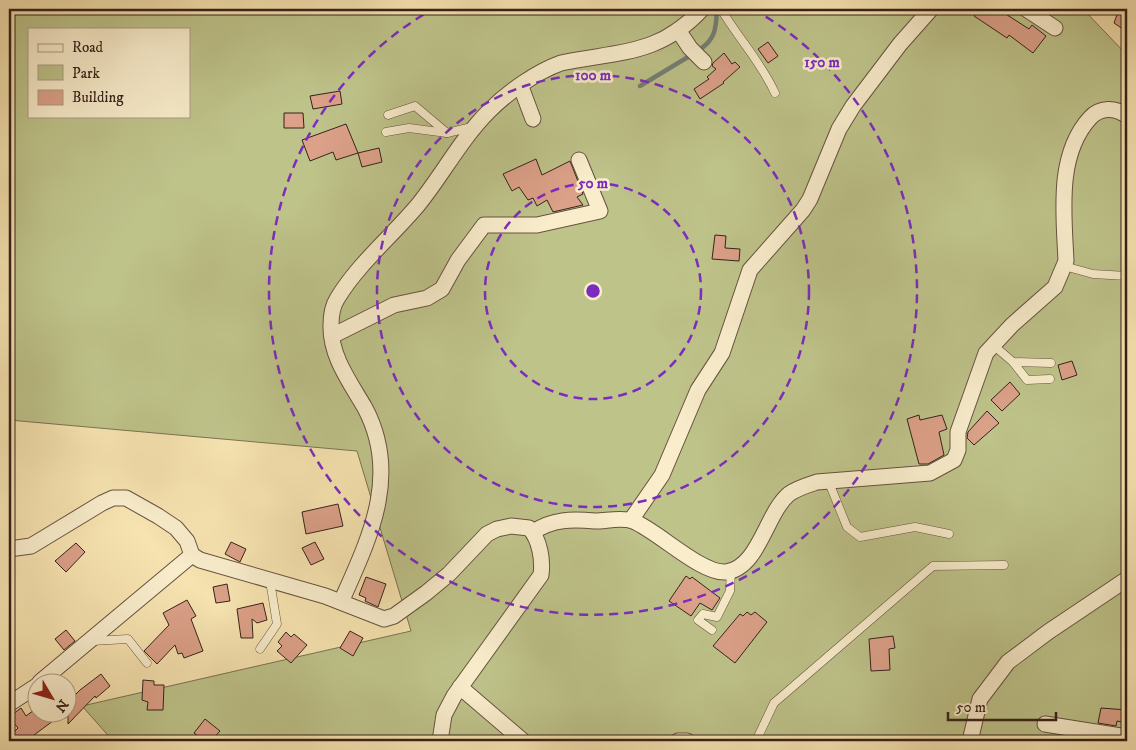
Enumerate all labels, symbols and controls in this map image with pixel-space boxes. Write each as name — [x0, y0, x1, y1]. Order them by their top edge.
legend — [28, 28, 190, 118]
text: Road — [72, 38, 104, 57]
text: 150 m — [804, 53, 840, 72]
text: Park — [72, 64, 101, 83]
text: 100 m — [575, 66, 612, 85]
text: Building — [72, 88, 124, 107]
text: 50 m — [577, 174, 609, 193]
centre of rings — [584, 282, 602, 300]
north arrow — [28, 672, 78, 722]
scale bar — [948, 690, 1056, 722]
text: N — [51, 695, 72, 716]
text: 50 m — [956, 698, 986, 717]

